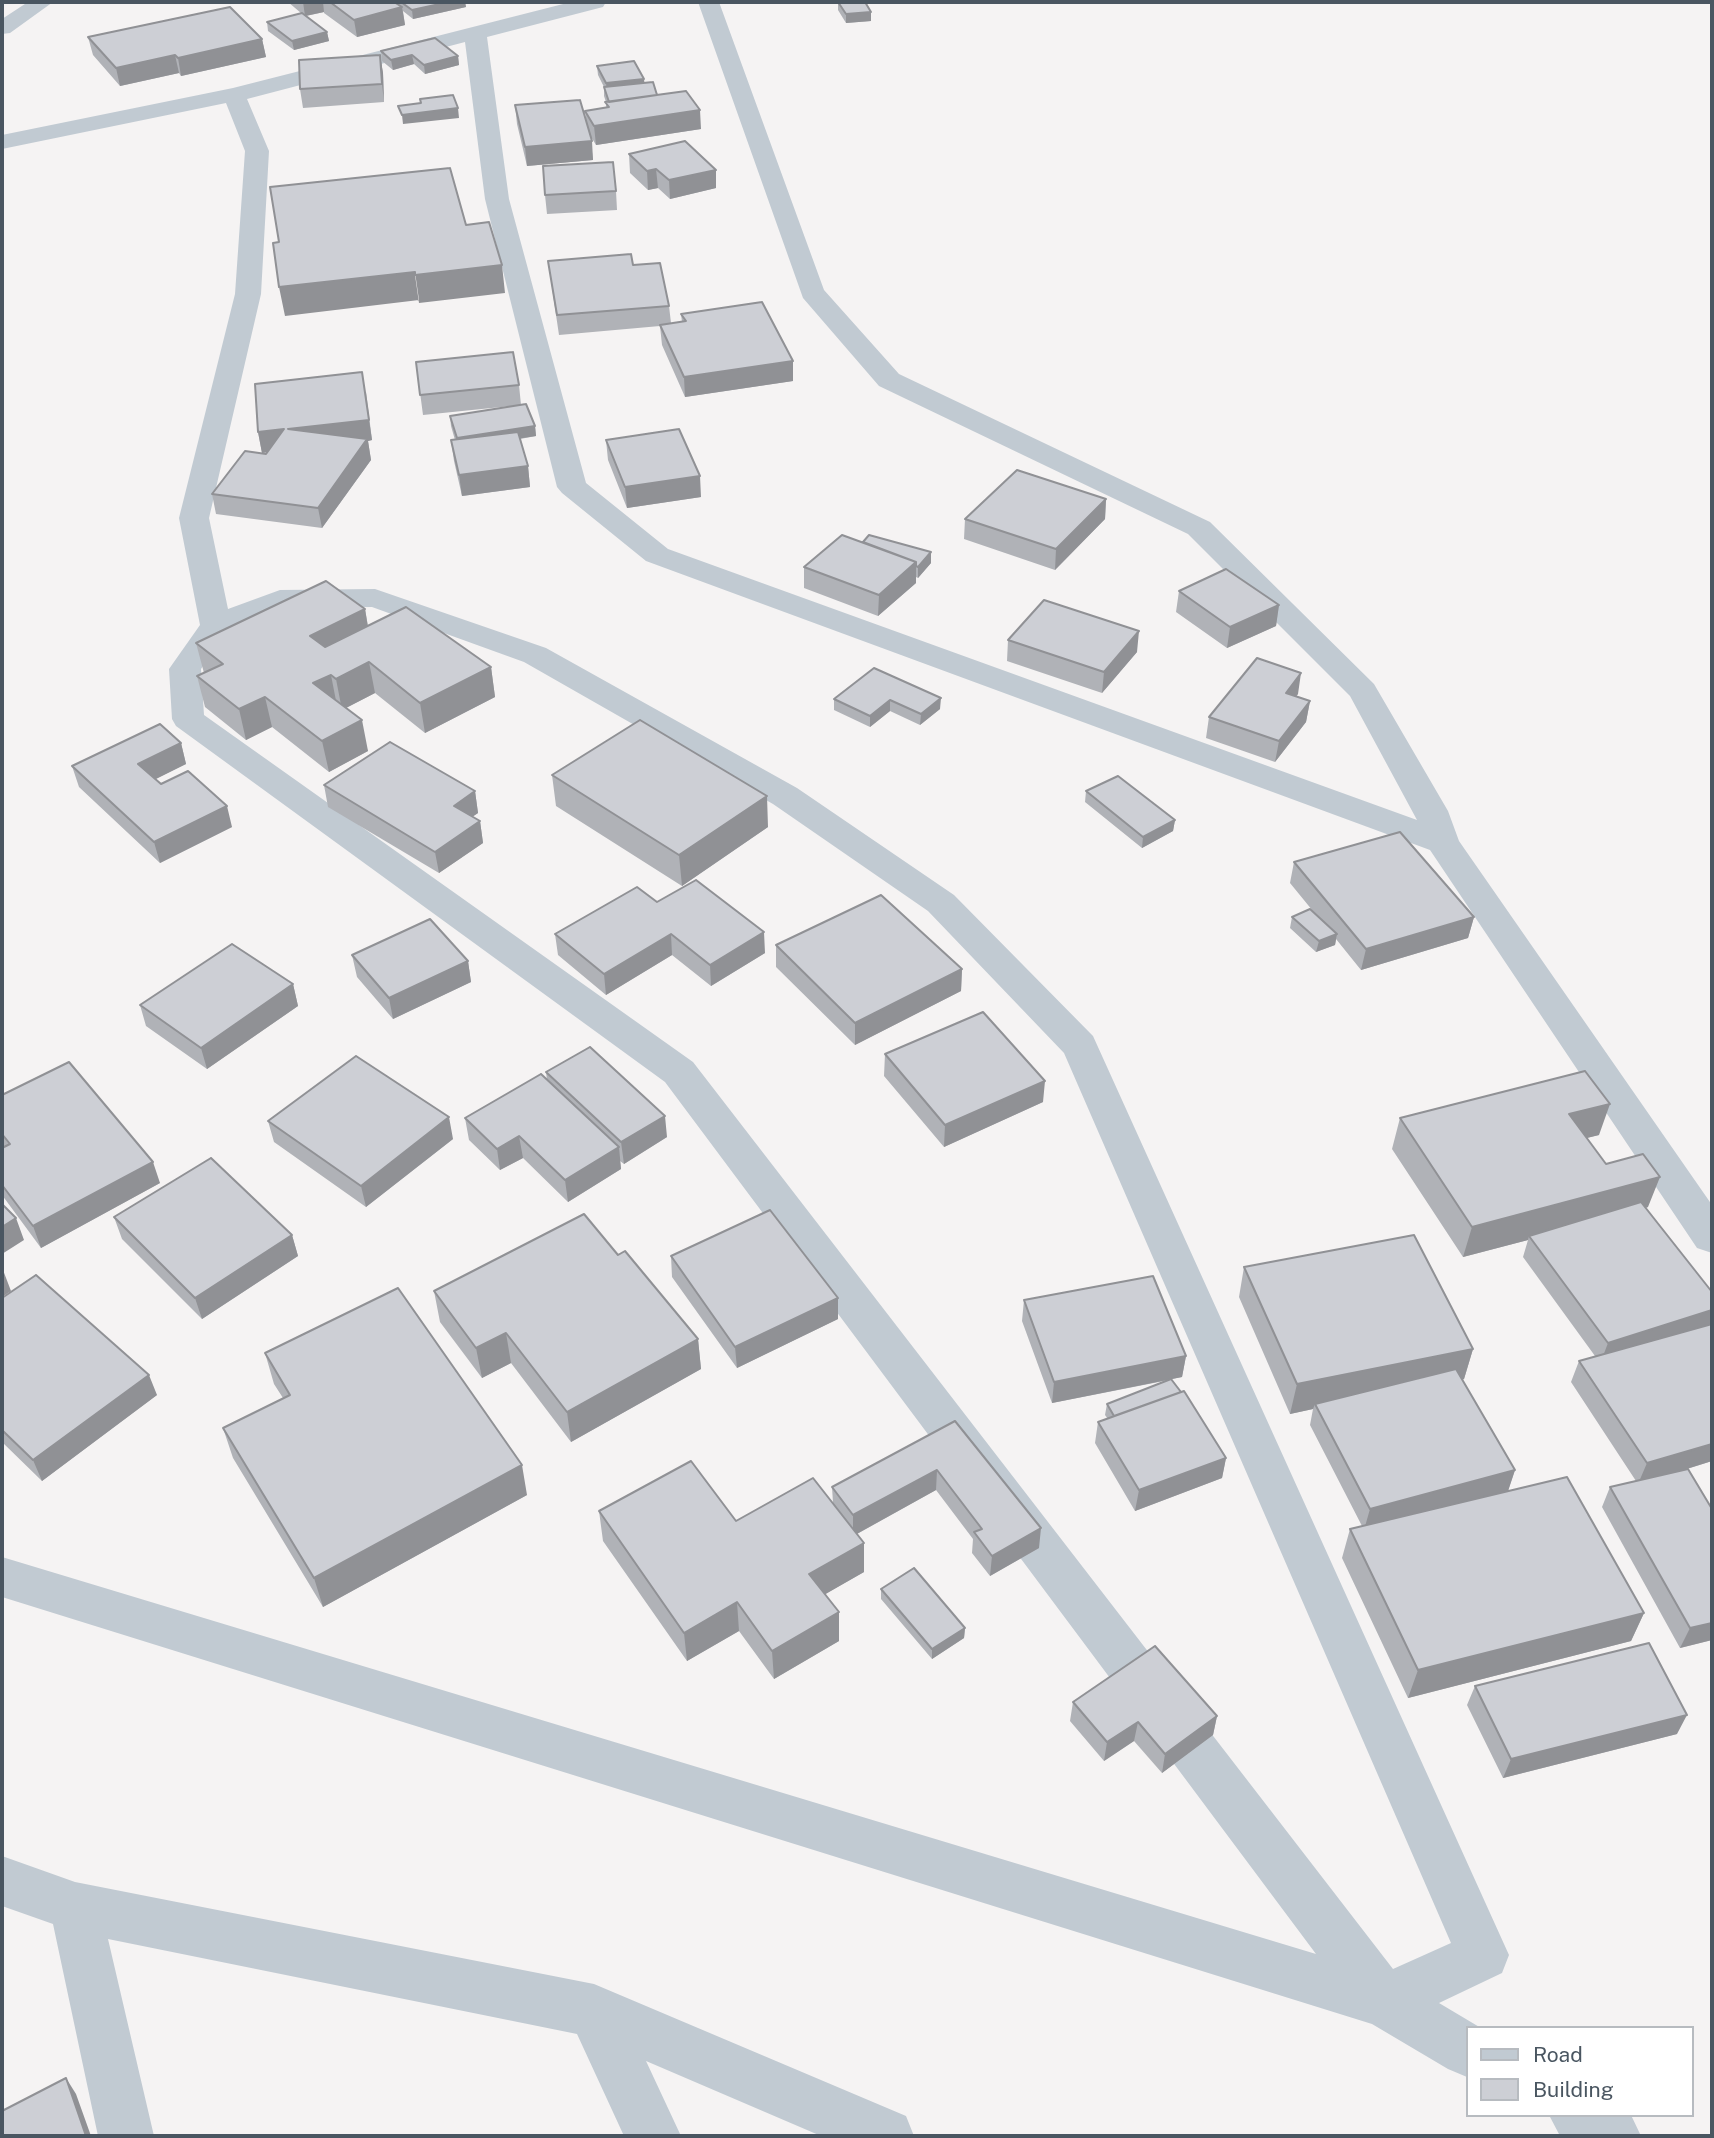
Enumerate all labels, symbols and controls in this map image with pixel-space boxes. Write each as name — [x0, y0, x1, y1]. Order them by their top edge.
legend — [1466, 2026, 1693, 2117]
text: Road — [1533, 2042, 1583, 2067]
text: Building — [1533, 2077, 1614, 2102]

